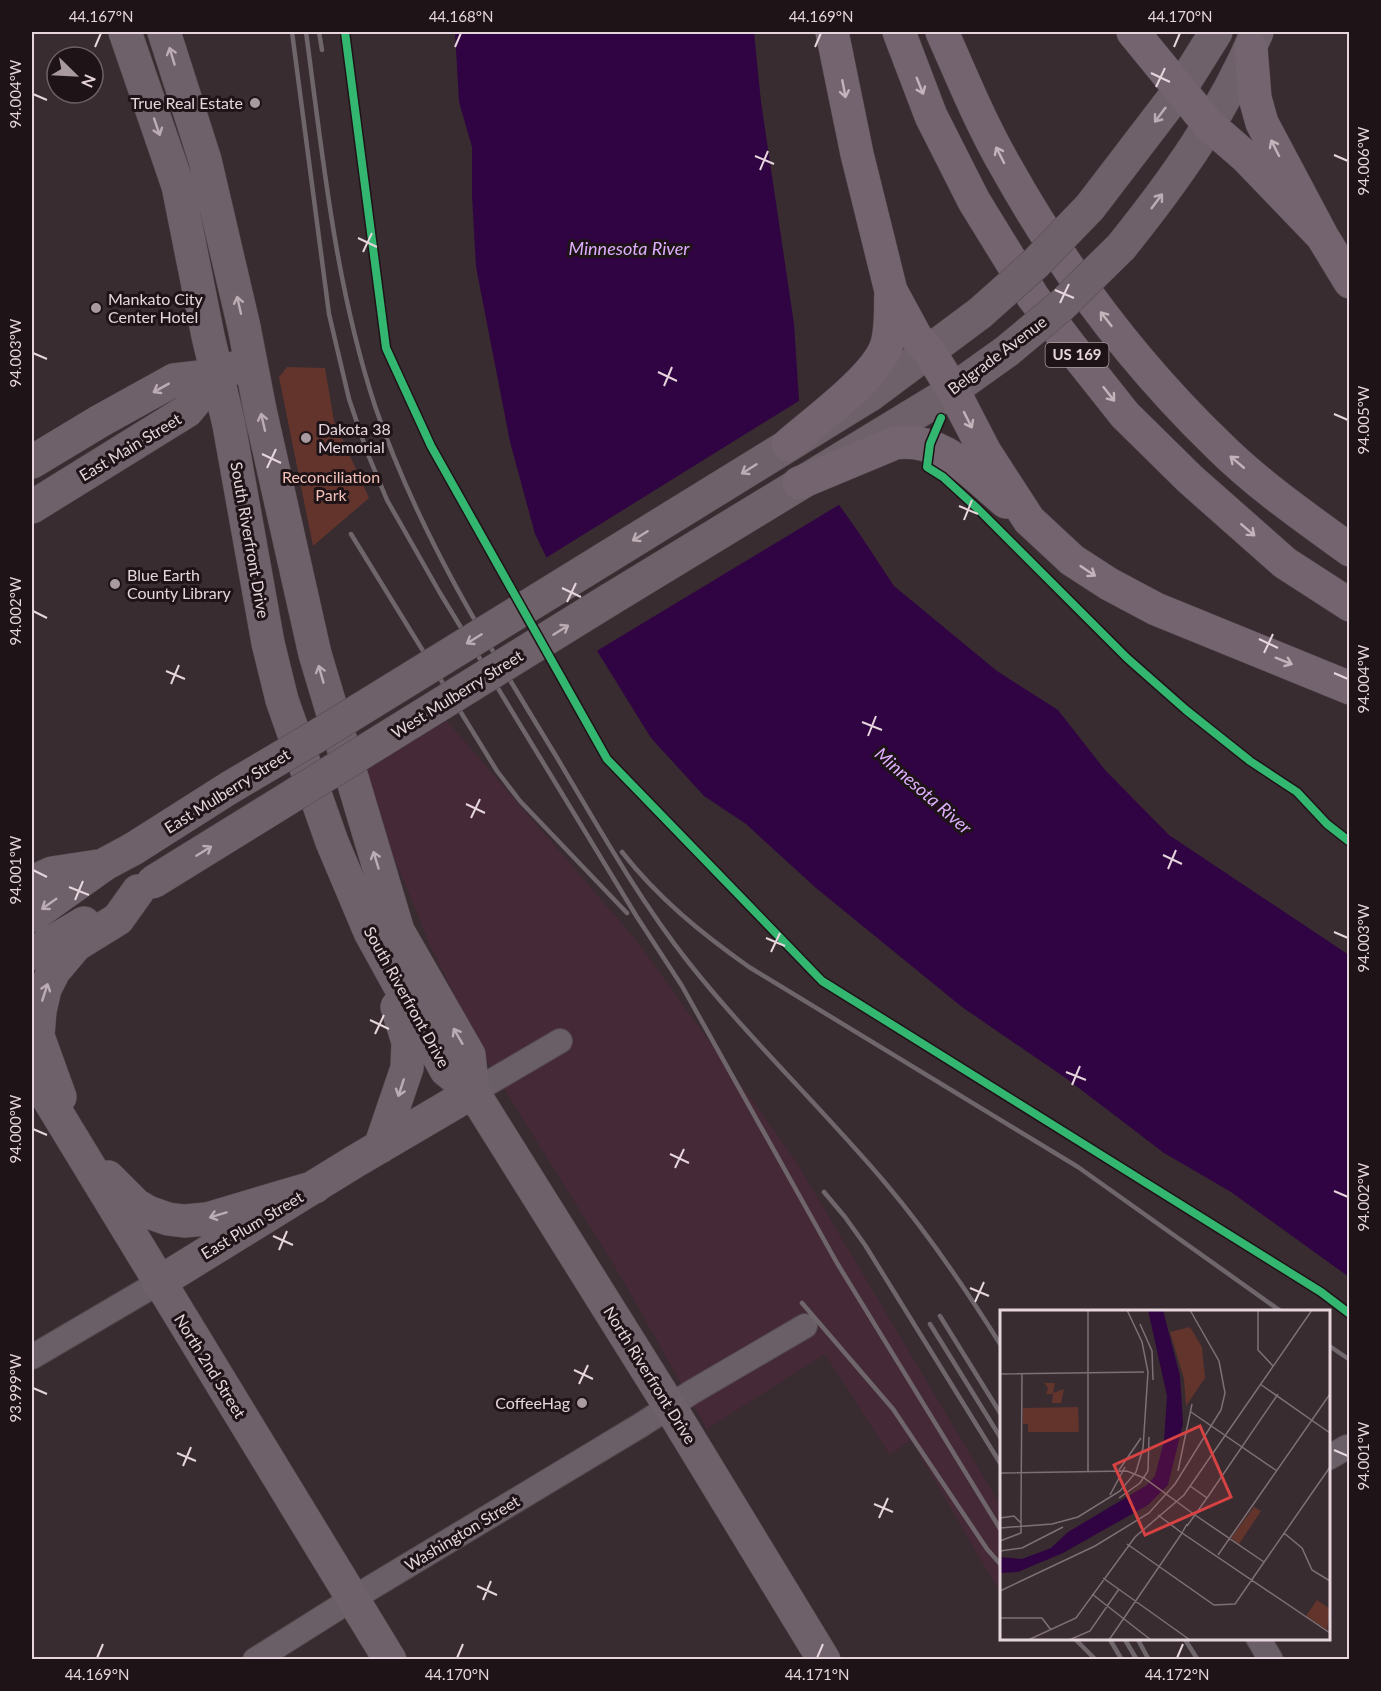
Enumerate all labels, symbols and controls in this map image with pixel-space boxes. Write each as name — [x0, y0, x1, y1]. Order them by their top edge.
text: 44.167°N — [69, 7, 133, 25]
text: 44.168°N — [429, 7, 493, 25]
text: 44.169°N — [789, 7, 853, 25]
text: 44.170°N — [1148, 7, 1212, 25]
north arrow — [45, 45, 105, 105]
one-way arrow — [166, 47, 177, 66]
text: 94.004°W — [6, 59, 24, 128]
text: N — [78, 72, 100, 91]
one-way arrow — [915, 77, 926, 95]
one-way arrow — [838, 79, 850, 98]
place label: True Real Estate — [130, 93, 243, 112]
marker: True Real Estate — [248, 96, 262, 110]
one-way arrow — [1154, 107, 1167, 123]
one-way arrow — [152, 117, 163, 136]
text: 94.006°W — [1354, 126, 1372, 195]
one-way arrow — [1269, 139, 1280, 157]
one-way arrow — [993, 147, 1005, 165]
one-way arrow — [1151, 193, 1164, 209]
water label: Minnesota River — [569, 237, 690, 259]
place label: Mankato City Center Hotel — [108, 289, 204, 326]
one-way arrow — [232, 295, 244, 314]
marker: Mankato City Center Hotel — [89, 301, 103, 315]
street label: Belgrade Avenue — [944, 311, 1050, 398]
one-way arrow — [1099, 311, 1112, 327]
text: 94.003°W — [6, 318, 24, 387]
road number: US 169 — [1046, 343, 1108, 367]
one-way arrow — [152, 383, 170, 394]
text: 94.005°W — [1354, 385, 1372, 454]
one-way arrow — [1102, 386, 1115, 402]
street label: East Main Street — [75, 409, 184, 484]
one-way arrow — [963, 411, 975, 429]
one-way arrow — [256, 413, 268, 432]
place label: Dakota 38 Memorial — [318, 419, 391, 456]
marker: Dakota 38 Memorial — [299, 431, 313, 445]
one-way arrow — [1230, 456, 1246, 469]
street label: South Riverfront Drive — [227, 460, 274, 620]
one-way arrow — [741, 464, 758, 476]
park label: Reconciliation Park — [282, 467, 380, 504]
one-way arrow — [1240, 523, 1255, 537]
one-way arrow — [632, 531, 649, 543]
place label: Blue Earth County Library — [127, 565, 232, 602]
one-way arrow — [1079, 565, 1096, 577]
text: 94.002°W — [6, 576, 24, 645]
marker: Blue Earth County Library — [108, 577, 122, 591]
one-way arrow — [552, 624, 569, 636]
one-way arrow — [466, 633, 483, 645]
text: 94.004°W — [1354, 644, 1372, 713]
street label: West Mulberry Street — [387, 645, 526, 742]
one-way arrow — [1274, 656, 1292, 667]
one-way arrow — [315, 664, 326, 683]
water label: Minnesota River — [871, 742, 977, 839]
street label: East Mulberry Street — [160, 744, 293, 837]
text: 94.001°W — [6, 835, 24, 904]
one-way arrow — [195, 845, 212, 858]
one-way arrow — [370, 851, 381, 870]
one-way arrow — [41, 898, 57, 910]
text: 94.003°W — [1354, 903, 1372, 972]
street label: South Riverfront Drive — [361, 923, 454, 1071]
one-way arrow — [41, 983, 52, 1001]
one-way arrow — [452, 1028, 464, 1045]
one-way arrow — [395, 1078, 406, 1097]
text: 94.000°W — [6, 1094, 24, 1163]
text: 94.002°W — [1354, 1162, 1372, 1231]
street label: East Plum Street — [197, 1187, 306, 1262]
one-way arrow — [209, 1210, 228, 1221]
street label: North Riverfront Drive — [600, 1302, 701, 1447]
street label: North 2nd Street — [171, 1310, 250, 1421]
inset map — [1000, 1310, 1330, 1640]
text: 93.999°W — [6, 1353, 24, 1422]
place label: CoffeeHag — [495, 1393, 570, 1412]
marker: CoffeeHag — [575, 1396, 589, 1410]
text: 94.001°W — [1354, 1421, 1372, 1490]
street label: Washington Street — [401, 1491, 523, 1574]
text: 44.169°N — [65, 1665, 129, 1683]
text: 44.170°N — [425, 1665, 489, 1683]
text: 44.171°N — [785, 1665, 849, 1683]
text: 44.172°N — [1145, 1665, 1209, 1683]

